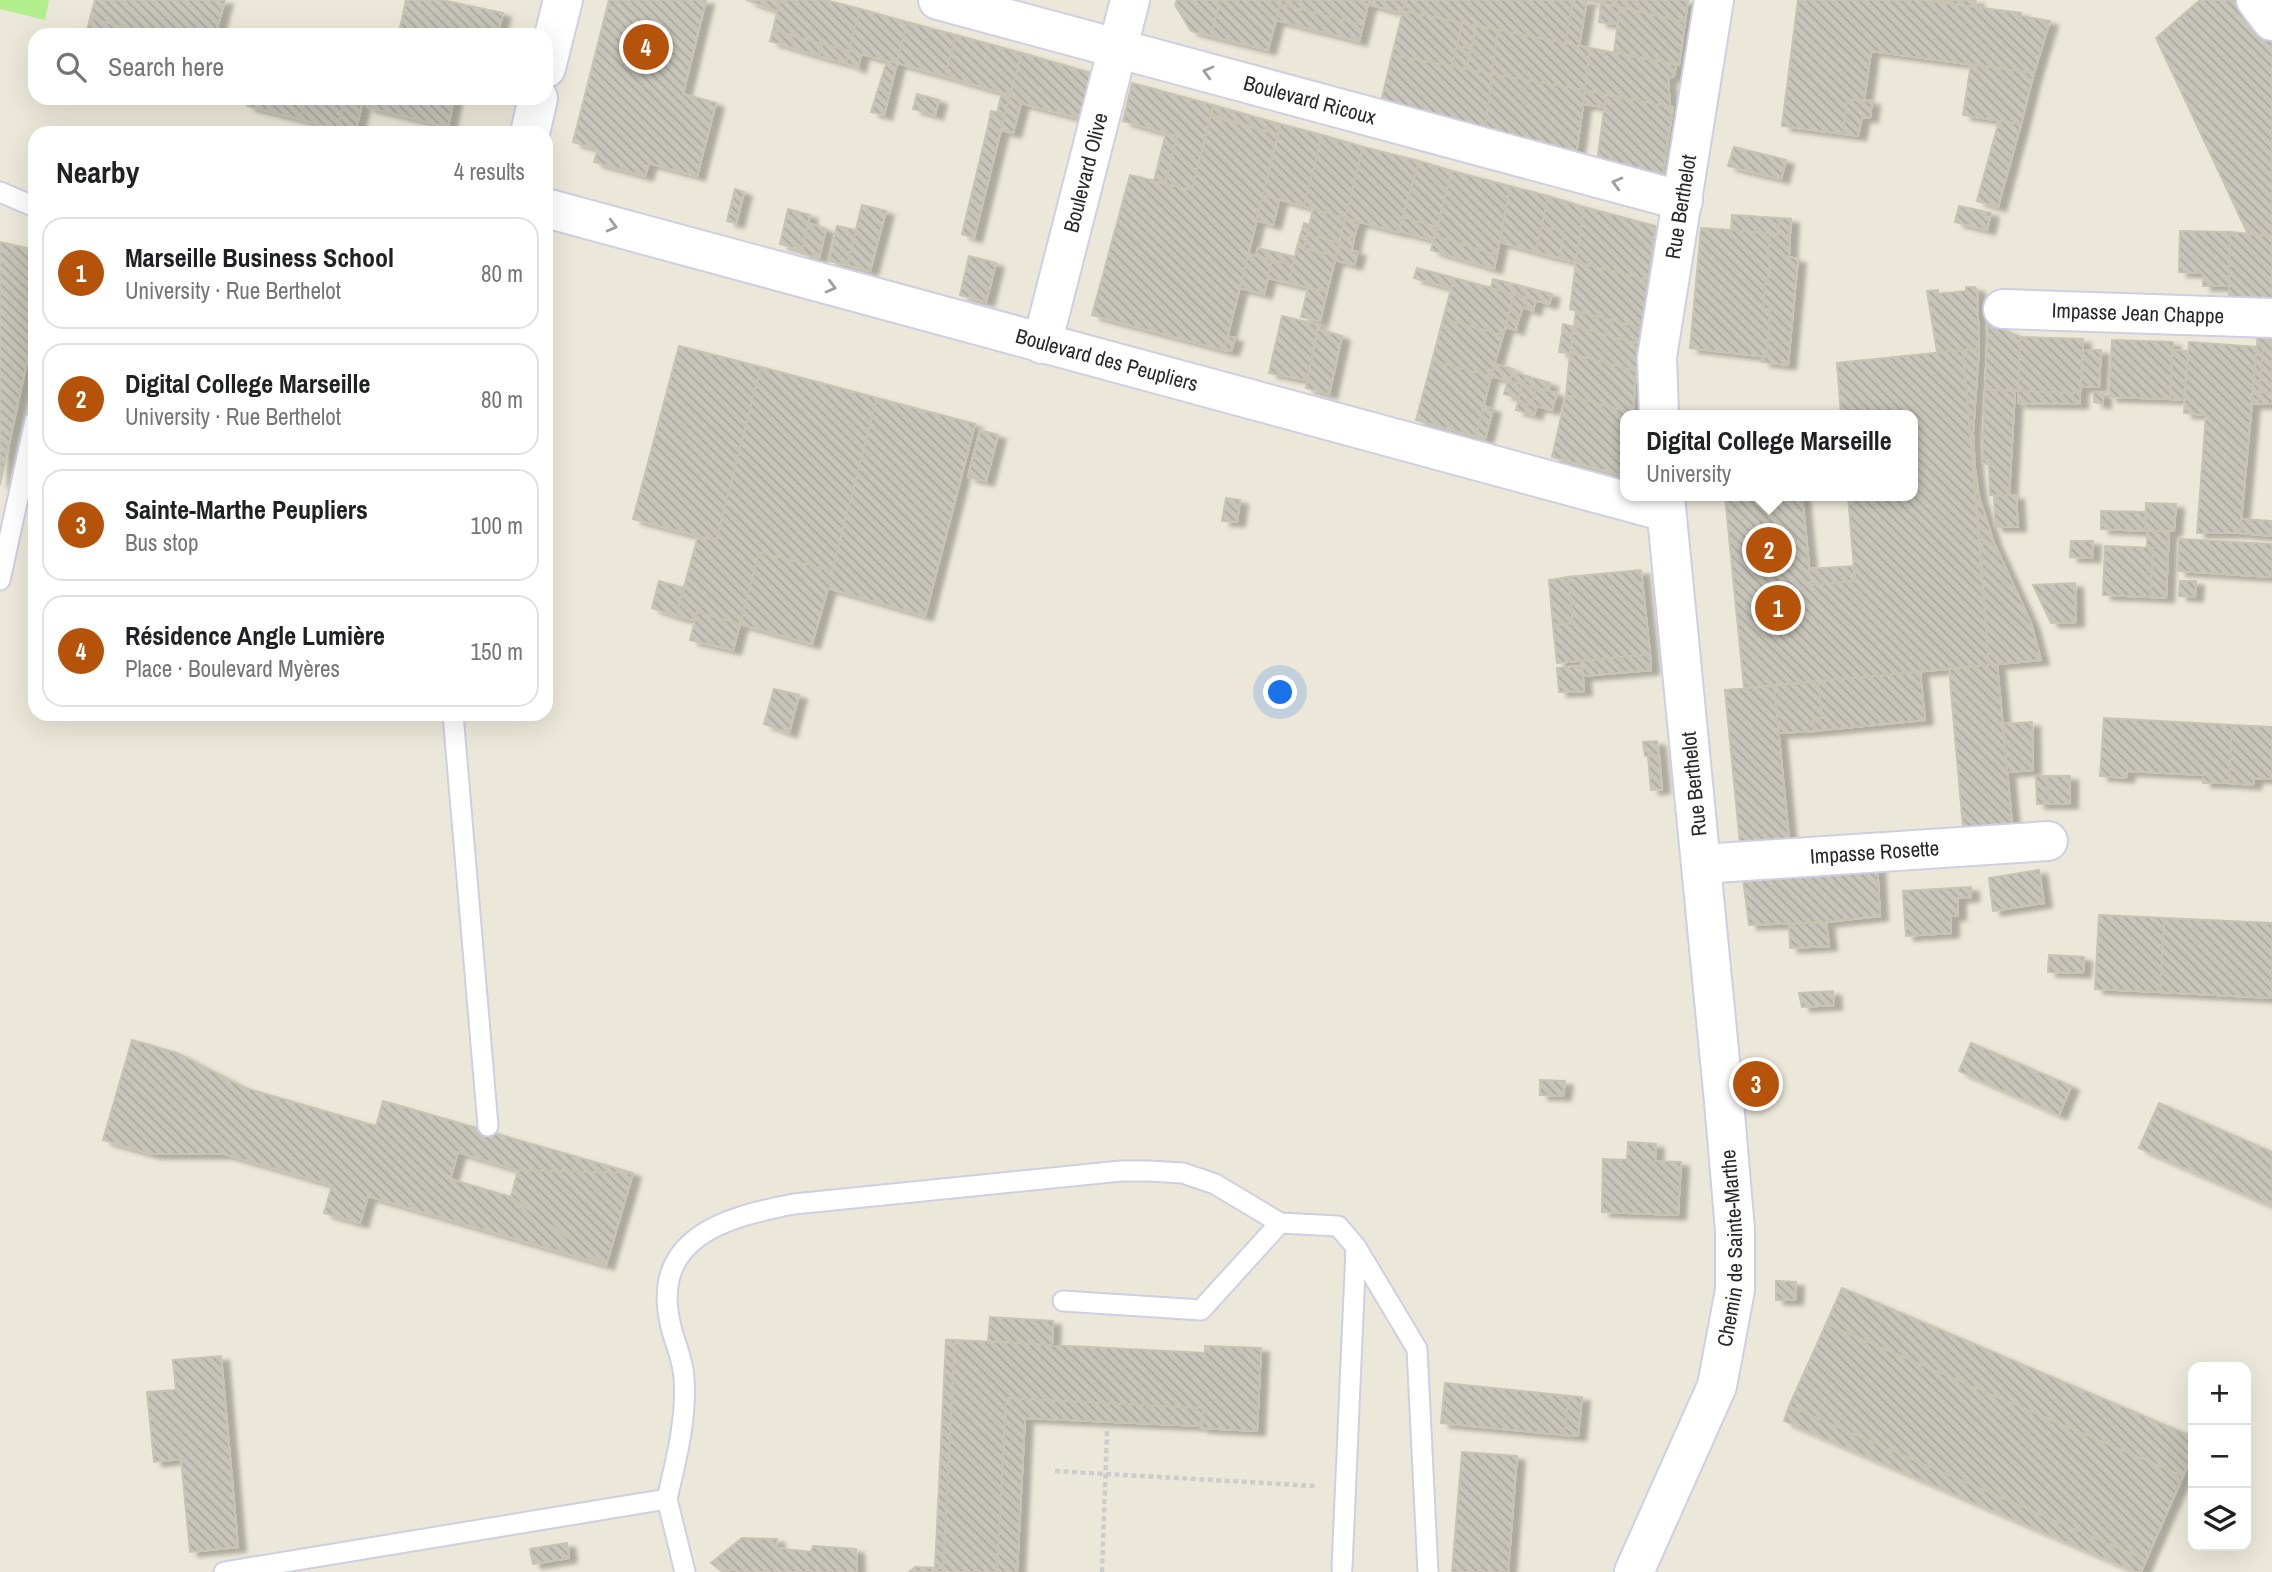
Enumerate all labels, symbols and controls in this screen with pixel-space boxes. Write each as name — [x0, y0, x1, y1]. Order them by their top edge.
pin: 4 — [623, 21, 669, 73]
search box — [28, 28, 553, 105]
icon: search — [52, 48, 90, 86]
text: Search here — [108, 49, 224, 84]
one-way arrow — [1202, 66, 1214, 80]
street label: Boulevard Ricoux — [1240, 68, 1380, 132]
street label: Boulevard Olive — [1056, 109, 1115, 235]
text: Nearby — [56, 152, 139, 192]
street label: Rue Berthelot — [1658, 152, 1703, 261]
text: 4 results — [454, 156, 525, 187]
one-way arrow — [1611, 176, 1623, 191]
one-way arrow — [606, 218, 618, 233]
text: Marseille Business School — [125, 240, 394, 275]
text: 1 — [76, 258, 86, 289]
text: 80 m — [481, 258, 523, 289]
text: University · Rue Berthelot — [125, 275, 341, 306]
one-way arrow — [825, 278, 837, 293]
street label: Impasse Jean Chappe — [2051, 296, 2225, 330]
street label: Boulevard des Peupliers — [1012, 321, 1201, 398]
text: Digital College Marseille — [125, 366, 370, 401]
text: 2 — [76, 384, 86, 415]
text: 80 m — [481, 384, 523, 415]
text: University · Rue Berthelot — [125, 401, 341, 432]
popup — [1620, 410, 1918, 501]
text: Digital College Marseille — [1646, 423, 1892, 458]
text: University — [1646, 458, 1731, 489]
text: Sainte-Marthe Peupliers — [125, 492, 368, 527]
text: 3 — [76, 510, 86, 541]
text: 100 m — [471, 510, 523, 541]
pin: 2 — [1746, 524, 1792, 576]
text: Bus stop — [125, 527, 198, 558]
pin: 1 — [1755, 582, 1801, 634]
text: Résidence Angle Lumière — [125, 618, 385, 653]
text: 4 — [76, 636, 86, 667]
text: 150 m — [471, 636, 523, 667]
text: Place · Boulevard Myères — [125, 653, 340, 684]
your location — [1263, 675, 1297, 709]
street label: Rue Berthelot — [1674, 730, 1713, 838]
street label: Impasse Rosette — [1809, 833, 1940, 871]
pin: 3 — [1733, 1058, 1779, 1110]
street label: Chemin de Sainte-Marthe — [1710, 1148, 1749, 1349]
map controls — [2188, 1362, 2251, 1551]
button: + — [2188, 1362, 2251, 1425]
button: − — [2188, 1425, 2251, 1488]
button: layers — [2188, 1488, 2251, 1551]

